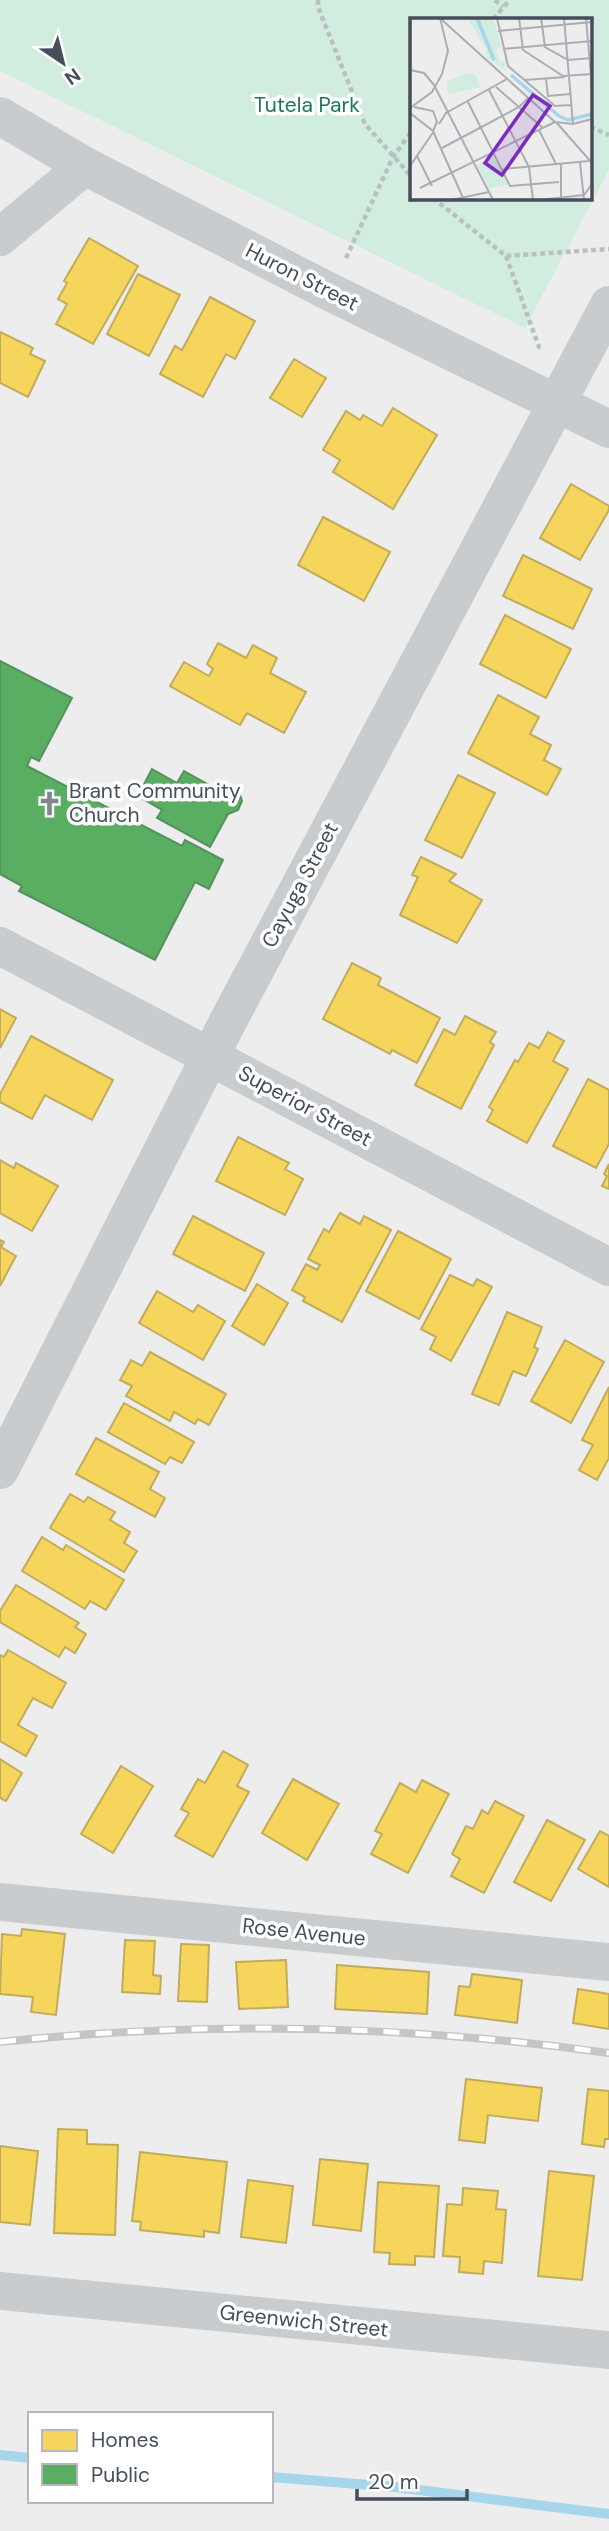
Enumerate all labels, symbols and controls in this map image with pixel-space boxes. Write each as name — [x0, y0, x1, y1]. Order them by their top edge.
inset map — [410, 18, 592, 200]
north arrow — [28, 28, 98, 98]
text: N — [60, 62, 85, 91]
park label: Tutela Park — [254, 91, 360, 119]
street label: Huron Street — [241, 237, 363, 317]
place label: Brant Community Church — [69, 777, 241, 829]
church icon: Brant Community Church — [35, 789, 63, 817]
street label: Cayuga Street — [255, 817, 345, 953]
street label: Superior Street — [233, 1059, 377, 1153]
street label: Rose Avenue — [241, 1912, 367, 1952]
street label: Greenwich Street — [218, 2298, 390, 2344]
legend — [28, 2412, 273, 2503]
text: Homes — [91, 2426, 159, 2454]
scale bar — [357, 2458, 467, 2502]
text: Public — [91, 2461, 150, 2489]
text: 20 m — [368, 2468, 419, 2496]

